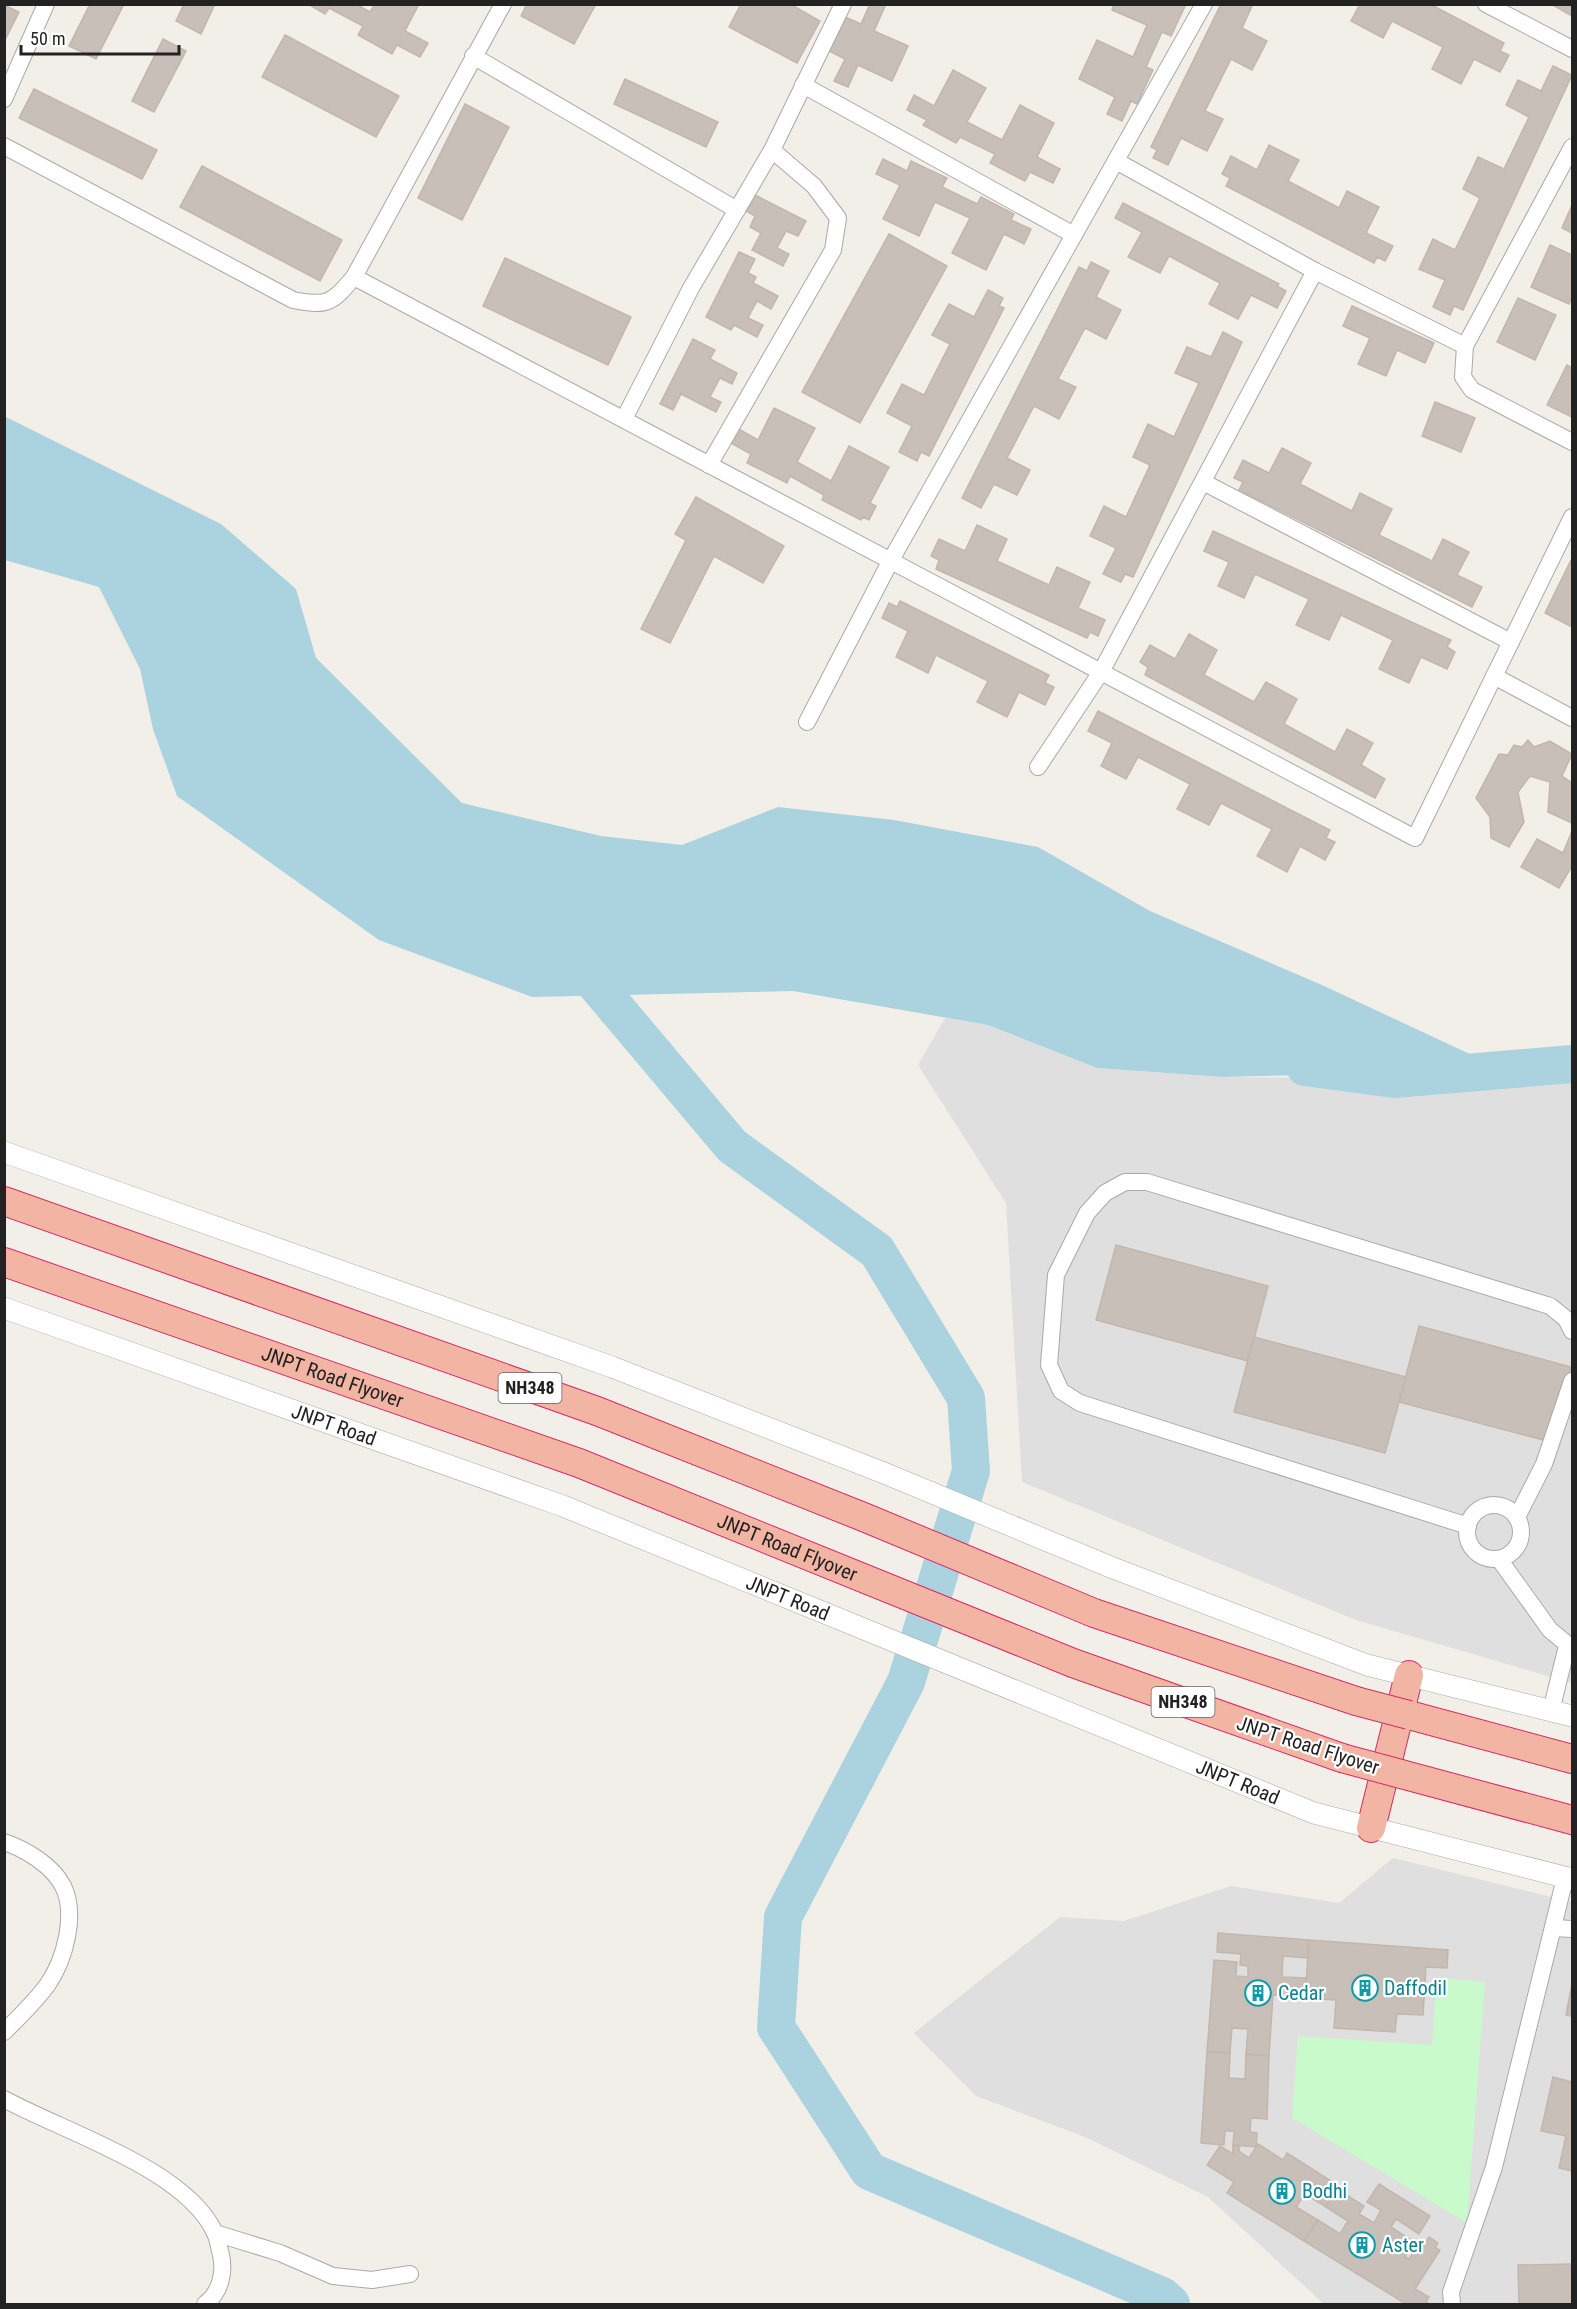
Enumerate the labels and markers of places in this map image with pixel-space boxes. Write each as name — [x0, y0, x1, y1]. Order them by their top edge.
building icon: Daffodil — [1350, 1973, 1380, 2003]
place label: Daffodil — [1384, 1976, 1447, 2000]
building icon: Cedar — [1243, 1978, 1273, 2008]
place label: Cedar — [1278, 1981, 1324, 2005]
building icon: Bodhi — [1267, 2176, 1297, 2206]
place label: Bodhi — [1302, 2179, 1347, 2203]
building icon: Aster — [1347, 2230, 1377, 2260]
place label: Aster — [1382, 2233, 1424, 2257]

